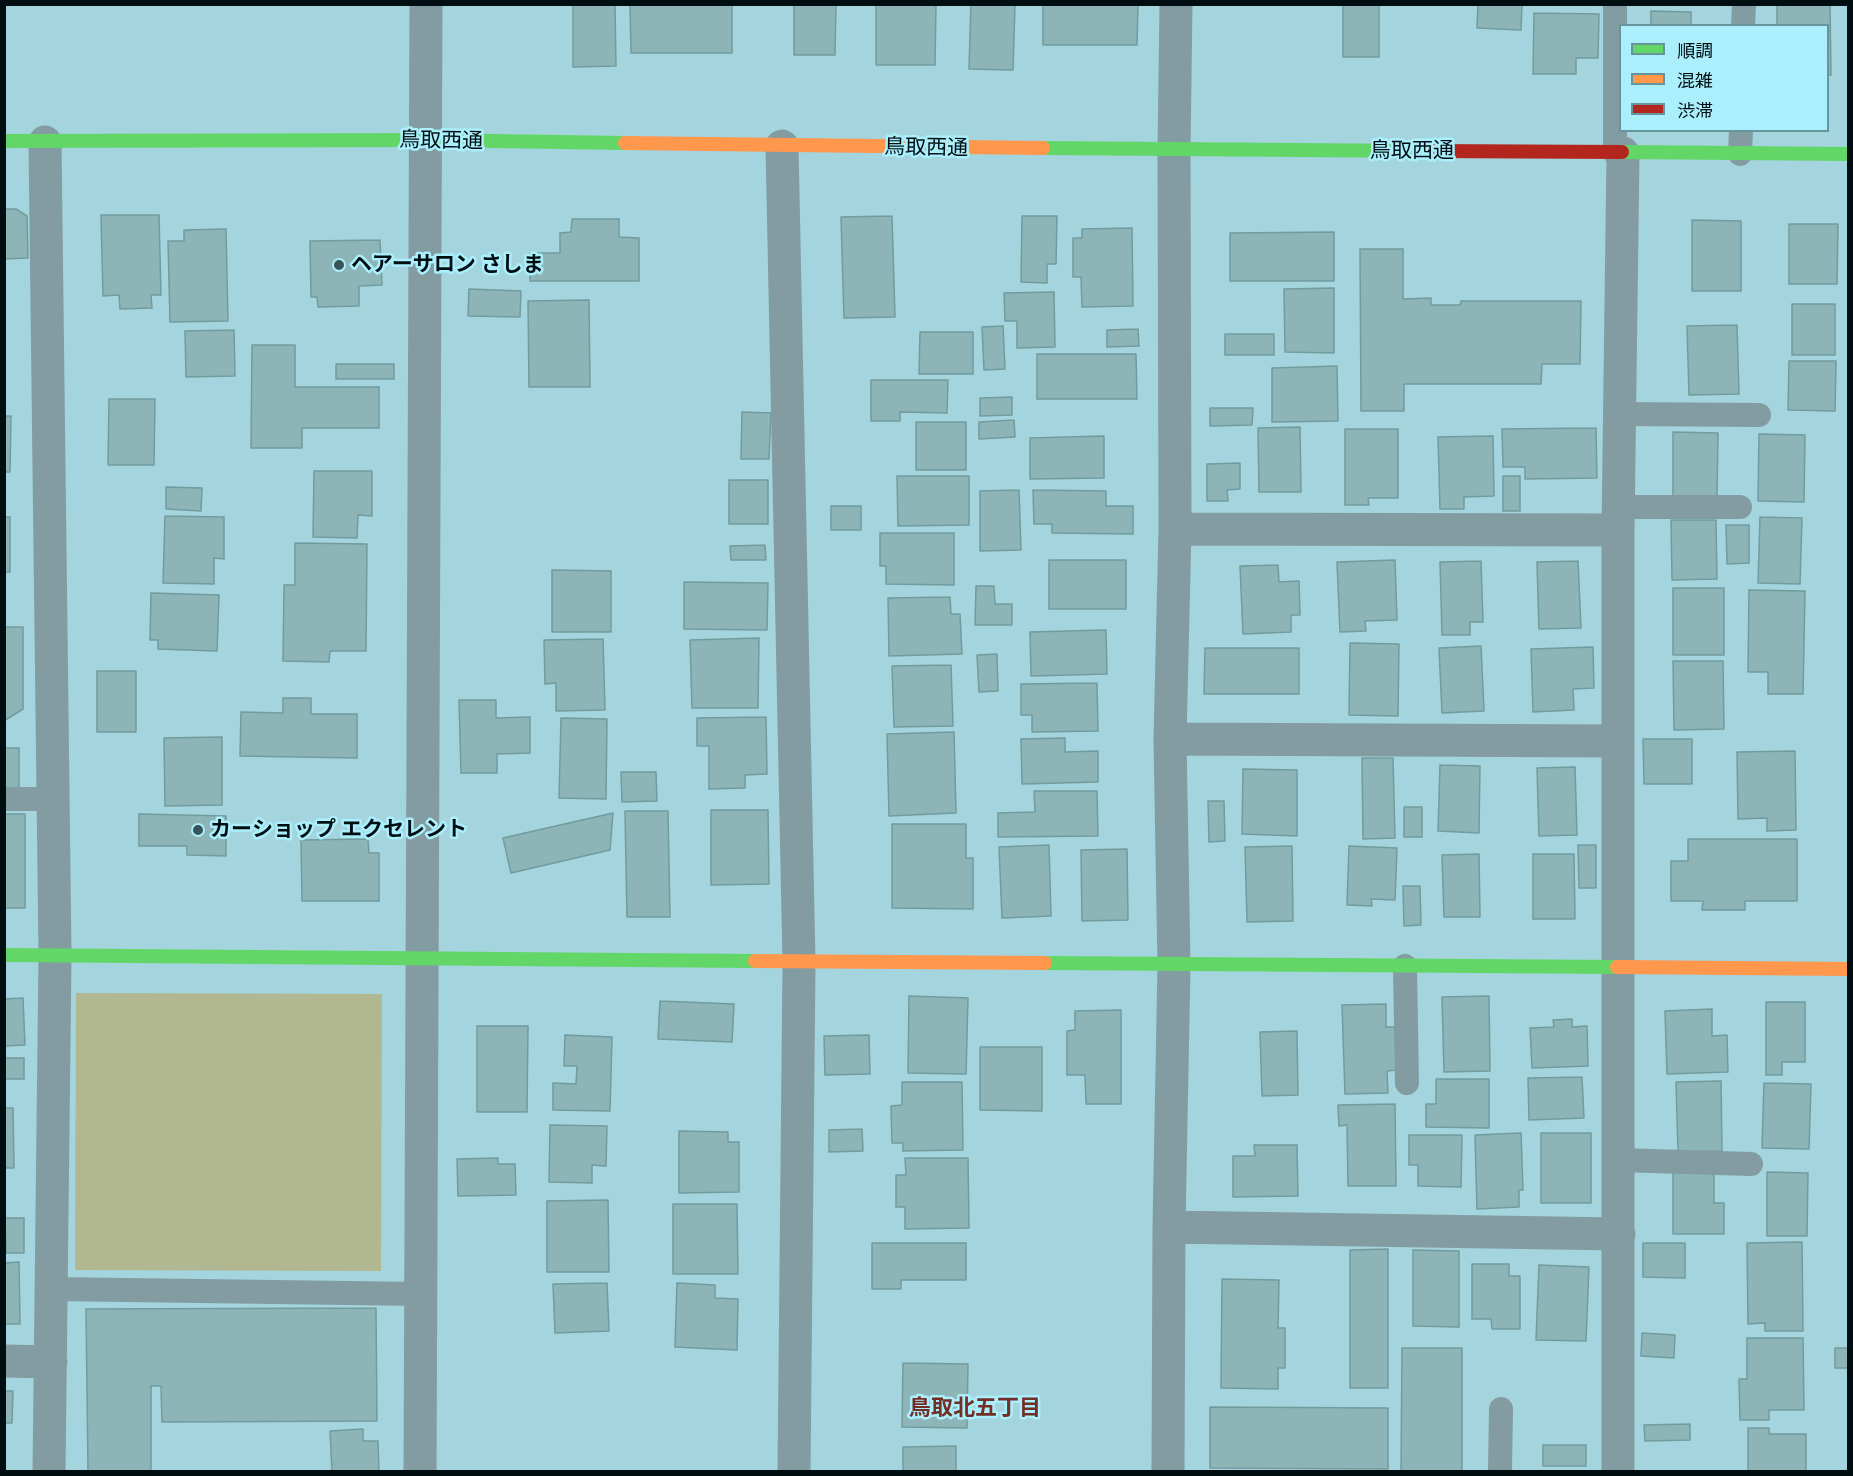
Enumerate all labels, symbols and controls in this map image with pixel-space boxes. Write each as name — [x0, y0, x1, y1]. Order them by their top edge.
legend — [1619, 24, 1829, 132]
text: 順調 — [1677, 39, 1713, 62]
text: 混雑 — [1677, 69, 1713, 92]
text: 渋滞 — [1677, 99, 1713, 122]
street label: 鳥取西通 — [399, 128, 483, 154]
street label: 鳥取西通 — [884, 135, 968, 161]
street label: 鳥取西通 — [1370, 138, 1454, 164]
place label: ヘアーサロン さしま — [351, 252, 544, 278]
marker: ヘアーサロン さしま — [332, 258, 346, 272]
place label: カーショップ エクセレント — [210, 817, 467, 843]
marker: カーショップ エクセレント — [191, 823, 205, 837]
district label: 鳥取北五丁目 — [909, 1396, 1041, 1422]

